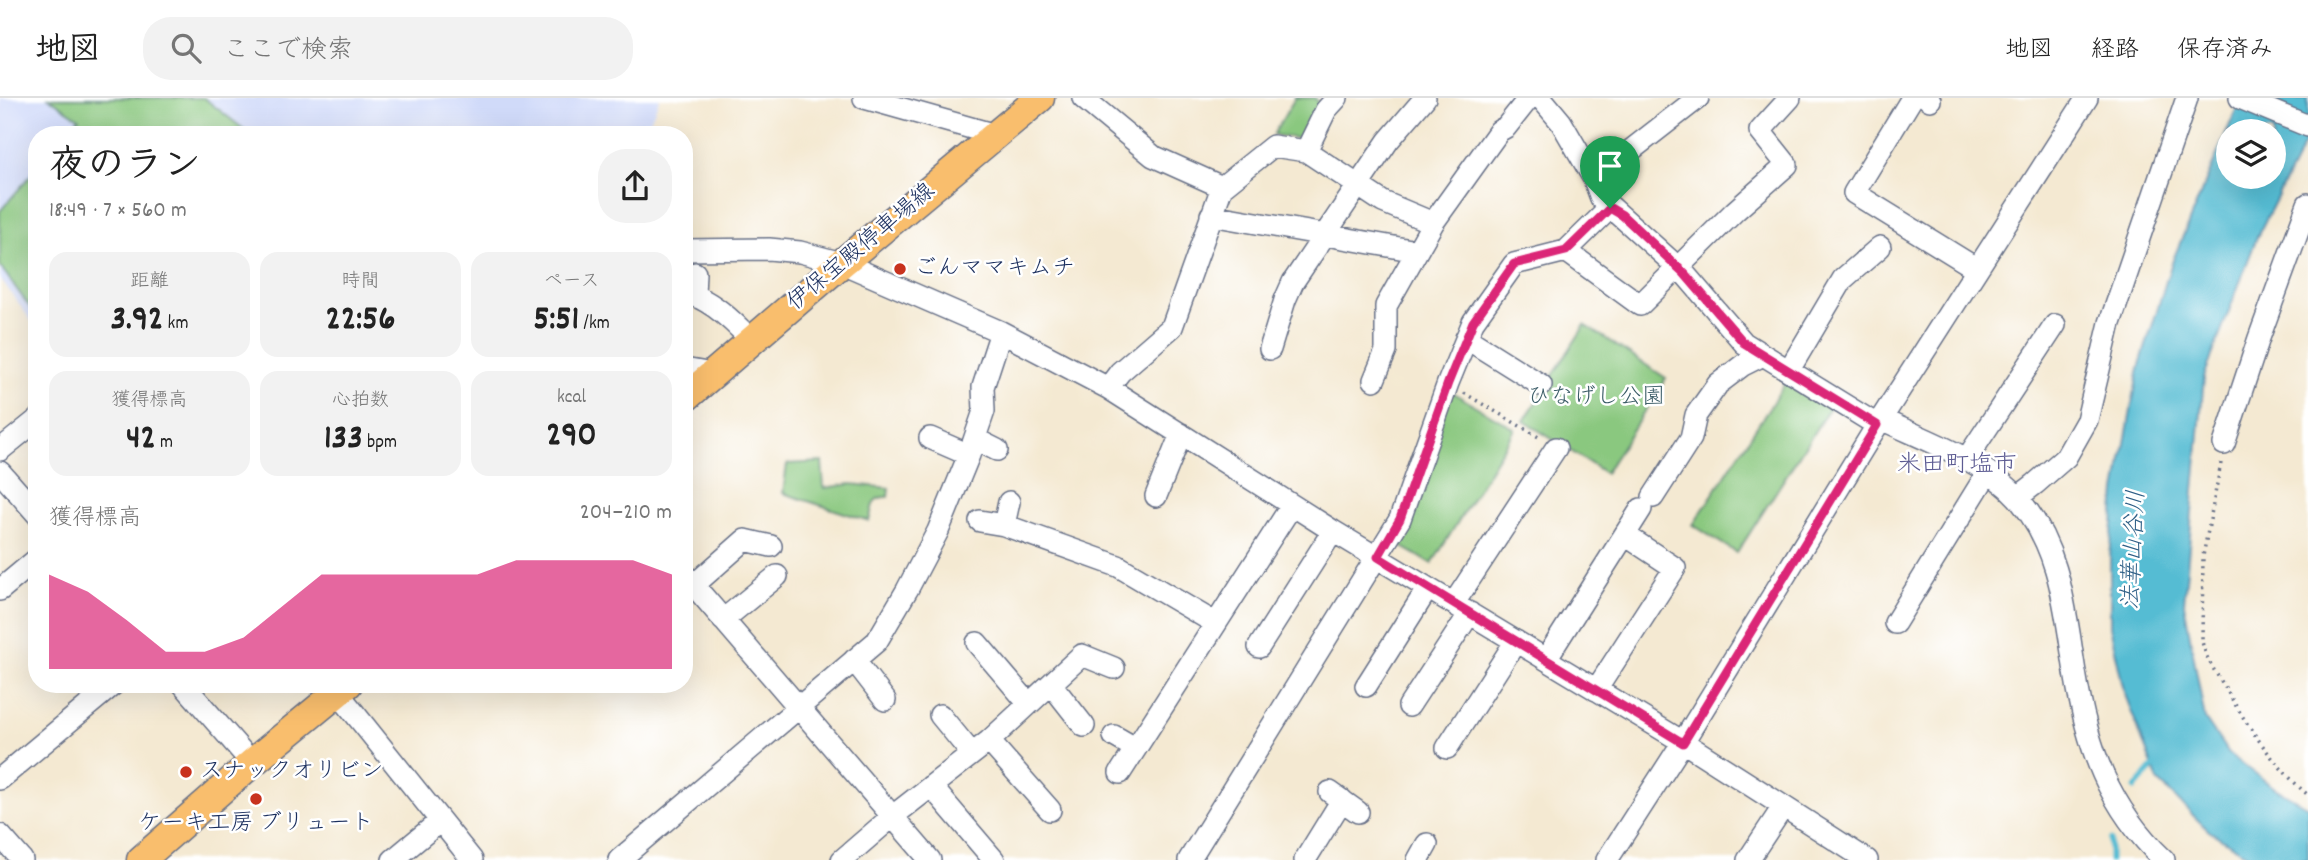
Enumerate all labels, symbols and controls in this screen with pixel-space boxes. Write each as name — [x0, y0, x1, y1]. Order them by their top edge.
search box — [143, 17, 633, 80]
text: 地図 — [35, 29, 101, 76]
icon: search — [167, 29, 205, 67]
text: ここで検索 — [223, 33, 353, 70]
text: 地図 — [2005, 34, 2053, 68]
text: 経路 — [2091, 34, 2139, 68]
text: 保存済み — [2177, 34, 2273, 68]
map controls — [2216, 119, 2286, 189]
button: layers — [2216, 119, 2286, 189]
pin — [1580, 136, 1640, 208]
text: 夜のラン — [49, 141, 201, 196]
icon: arrive — [1591, 147, 1629, 185]
button: share — [598, 149, 672, 223]
street label: 伊保宝殿停車場線 — [781, 176, 943, 320]
text: 18:49 · 7 × 560 m — [49, 195, 187, 228]
place label: ごんママキムチ — [914, 253, 1075, 286]
marker: ごんママキムチ — [892, 261, 908, 277]
text: 距離 — [130, 269, 169, 296]
text: 時間 — [341, 269, 380, 296]
text: ペース — [544, 269, 599, 296]
text: 3.92 — [111, 296, 163, 346]
text: 22:56 — [326, 296, 395, 346]
text: 5:51 — [533, 296, 579, 346]
text: km — [163, 311, 188, 338]
text: /km — [579, 311, 610, 338]
park label: ひなげし公園 — [1527, 382, 1665, 415]
text: kcal — [557, 385, 586, 412]
text: 獲得標高 — [111, 388, 188, 415]
text: 心拍数 — [332, 388, 389, 415]
text: 290 — [546, 412, 597, 462]
text: 42 — [126, 415, 156, 465]
text: 133 — [324, 415, 363, 465]
text: m — [156, 430, 173, 457]
text: bpm — [363, 430, 397, 457]
district label: 米田町塩市 — [1897, 449, 2017, 483]
water label: 法華山谷川 — [2115, 489, 2155, 611]
text: 204–210 m — [580, 497, 672, 530]
text: 獲得標高 — [49, 503, 141, 536]
place label: スナックオリビン — [200, 756, 384, 789]
marker: スナックオリビン — [178, 764, 194, 780]
marker: ケーキ工房 ブリュート — [248, 791, 264, 807]
place label: ケーキ工房 ブリュート — [138, 808, 374, 841]

